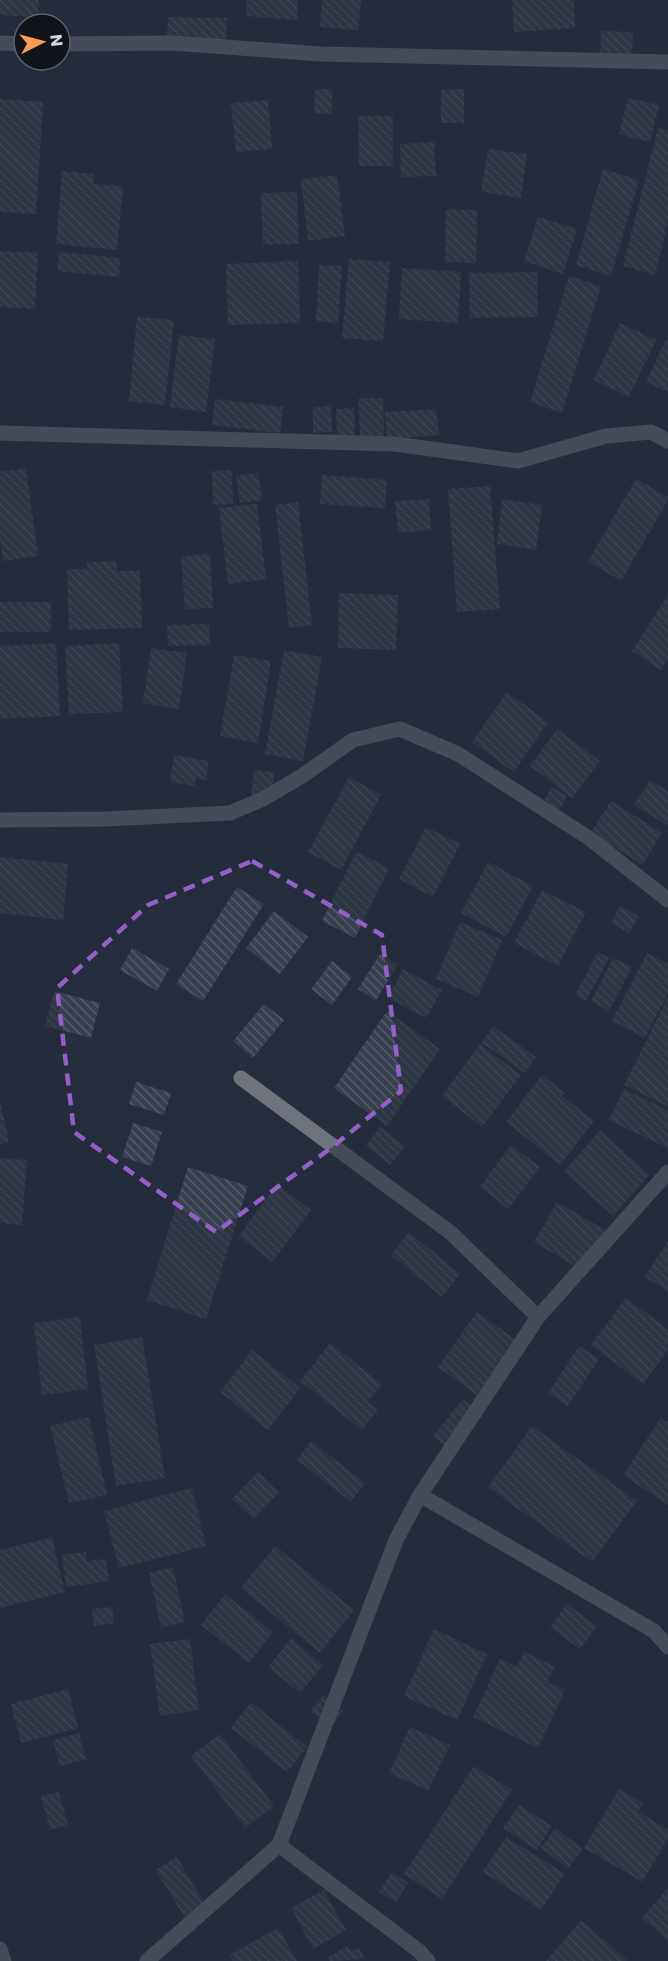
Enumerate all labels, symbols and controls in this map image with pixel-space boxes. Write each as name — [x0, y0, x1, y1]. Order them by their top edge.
north arrow — [12, 12, 72, 72]
text: N — [44, 33, 68, 48]

